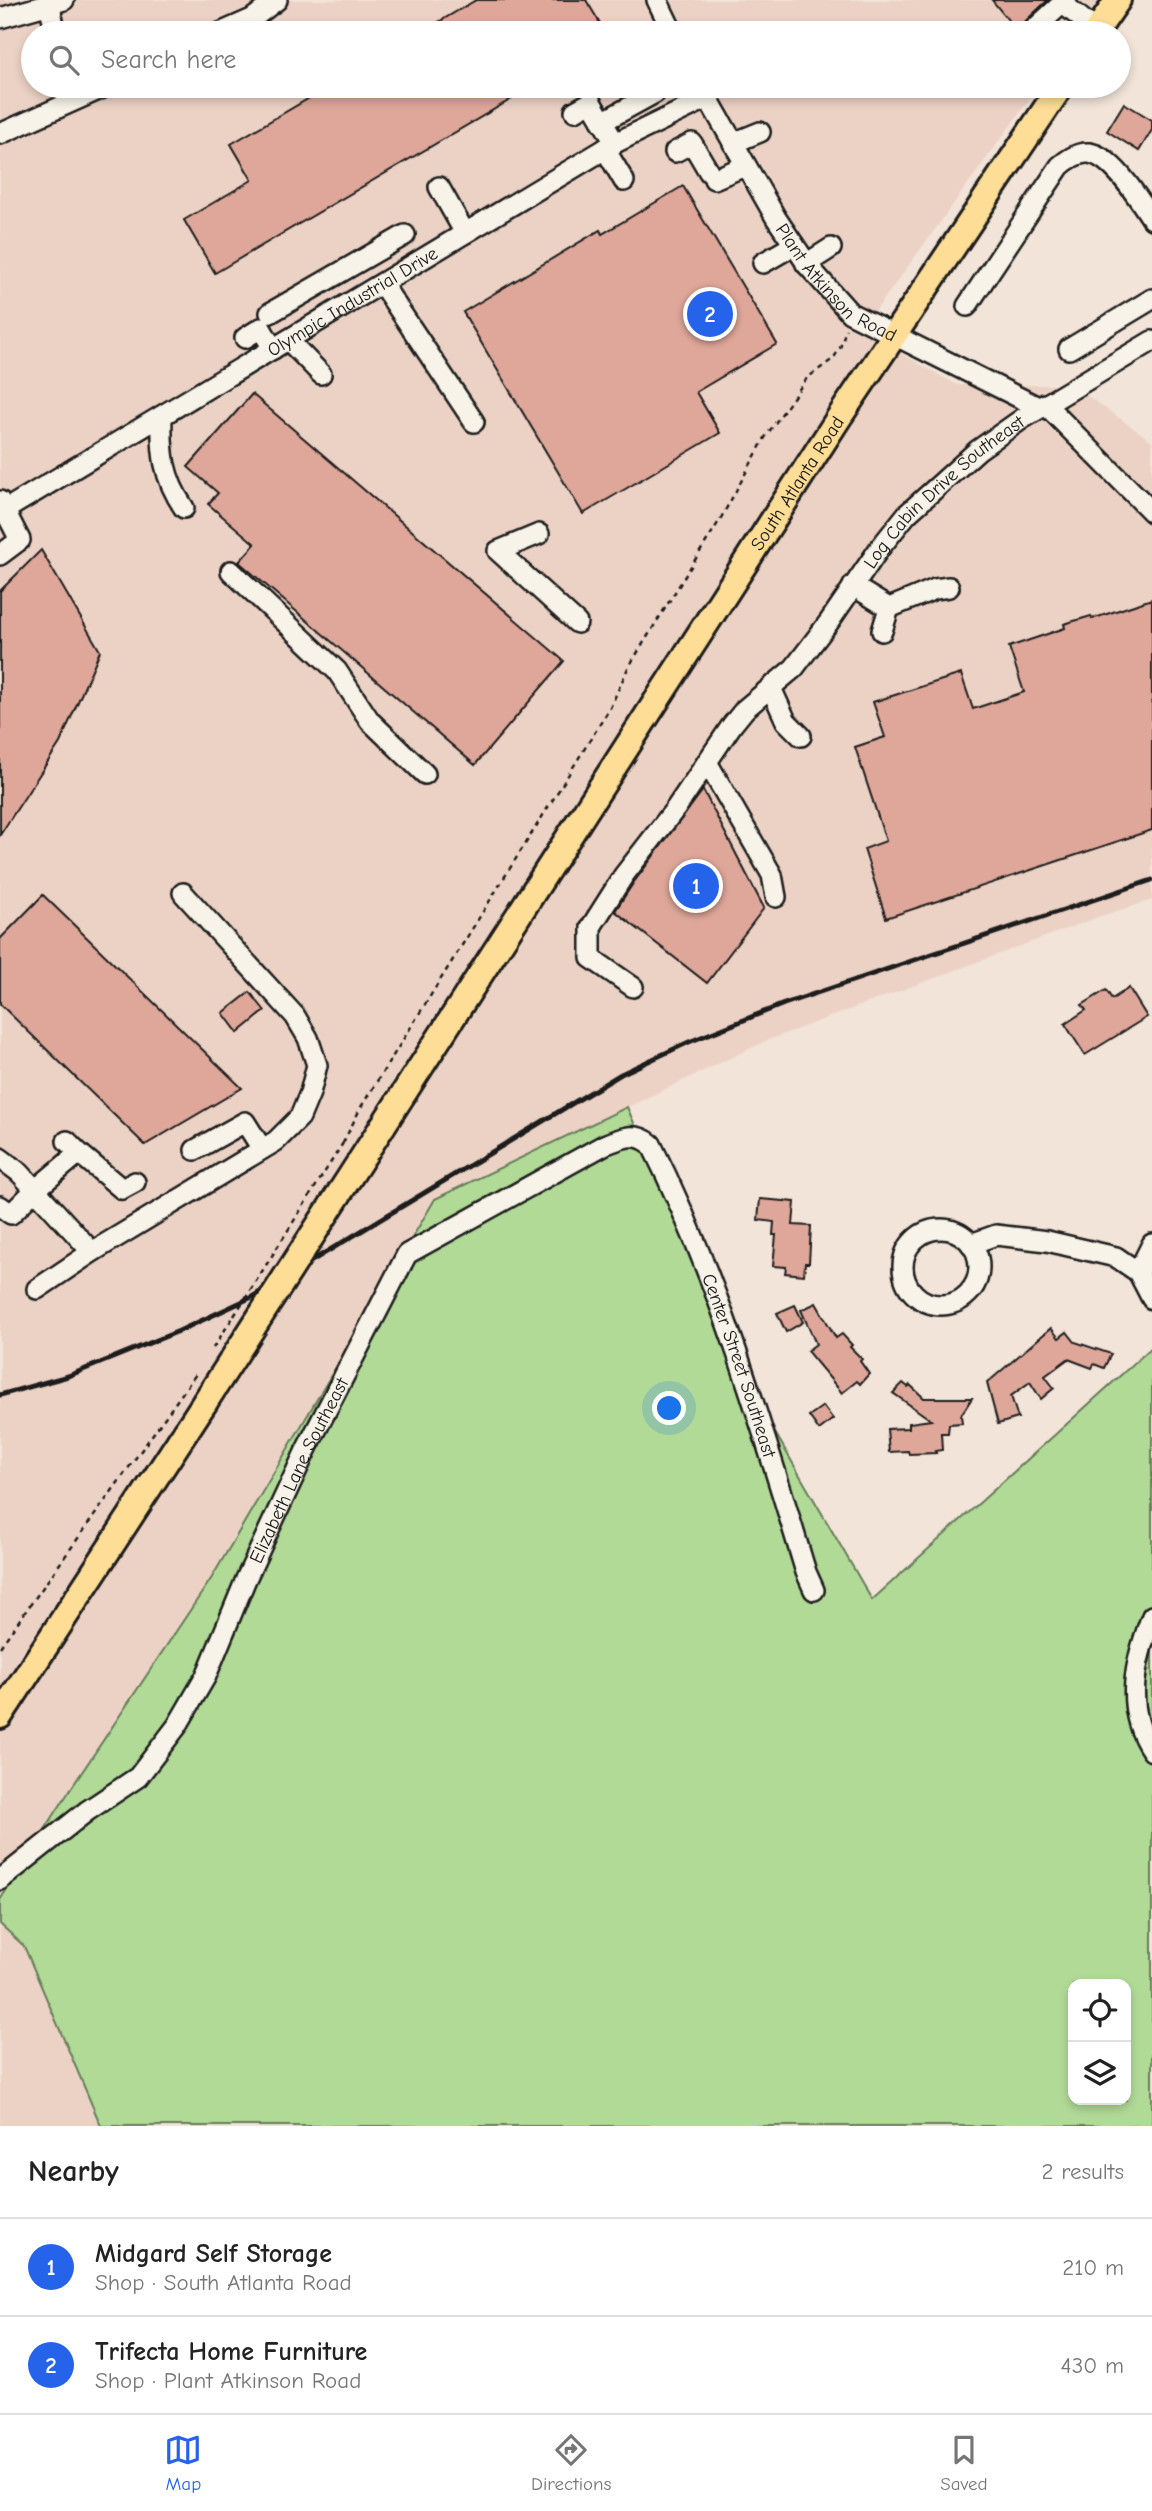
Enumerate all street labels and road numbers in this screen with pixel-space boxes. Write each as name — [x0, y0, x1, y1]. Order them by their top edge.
street label: Plant Atkinson Road — [771, 219, 900, 347]
street label: Olympic Industrial Drive — [264, 242, 442, 362]
street label: Log Cabin Drive Southeast — [859, 411, 1029, 573]
street label: South Atlanta Road — [746, 412, 849, 555]
street label: Center Street Southeast — [697, 1271, 780, 1461]
street label: Elizabeth Lane Southeast — [245, 1374, 354, 1567]

